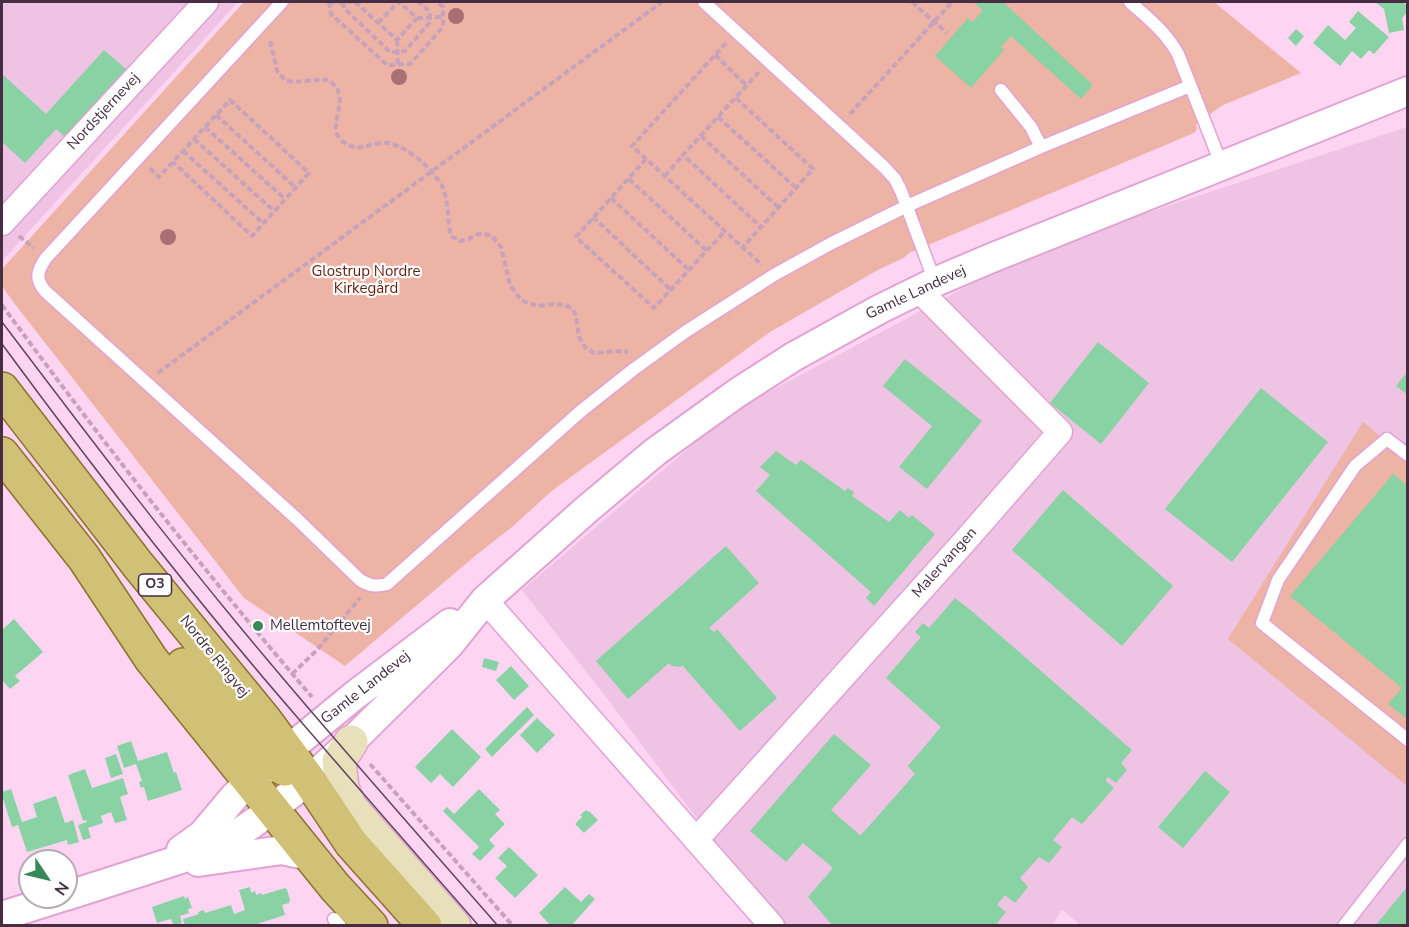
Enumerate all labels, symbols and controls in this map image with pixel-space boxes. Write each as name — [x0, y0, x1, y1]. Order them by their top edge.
street label: Nordstjernevej — [64, 70, 144, 154]
street label: Gamle Landevej — [863, 262, 969, 324]
park label: Glostrup Nordre Kirkegård — [311, 263, 421, 298]
street label: Malervangen — [909, 524, 981, 602]
road number: O3 — [138, 574, 172, 596]
street label: Nordre Ringvej — [175, 612, 253, 702]
place label: Mellemtoftevej — [270, 617, 371, 635]
marker: Mellemtoftevej — [251, 619, 265, 633]
street label: Gamle Landevej — [318, 648, 414, 728]
north arrow — [18, 849, 78, 909]
text: N — [49, 877, 74, 899]

